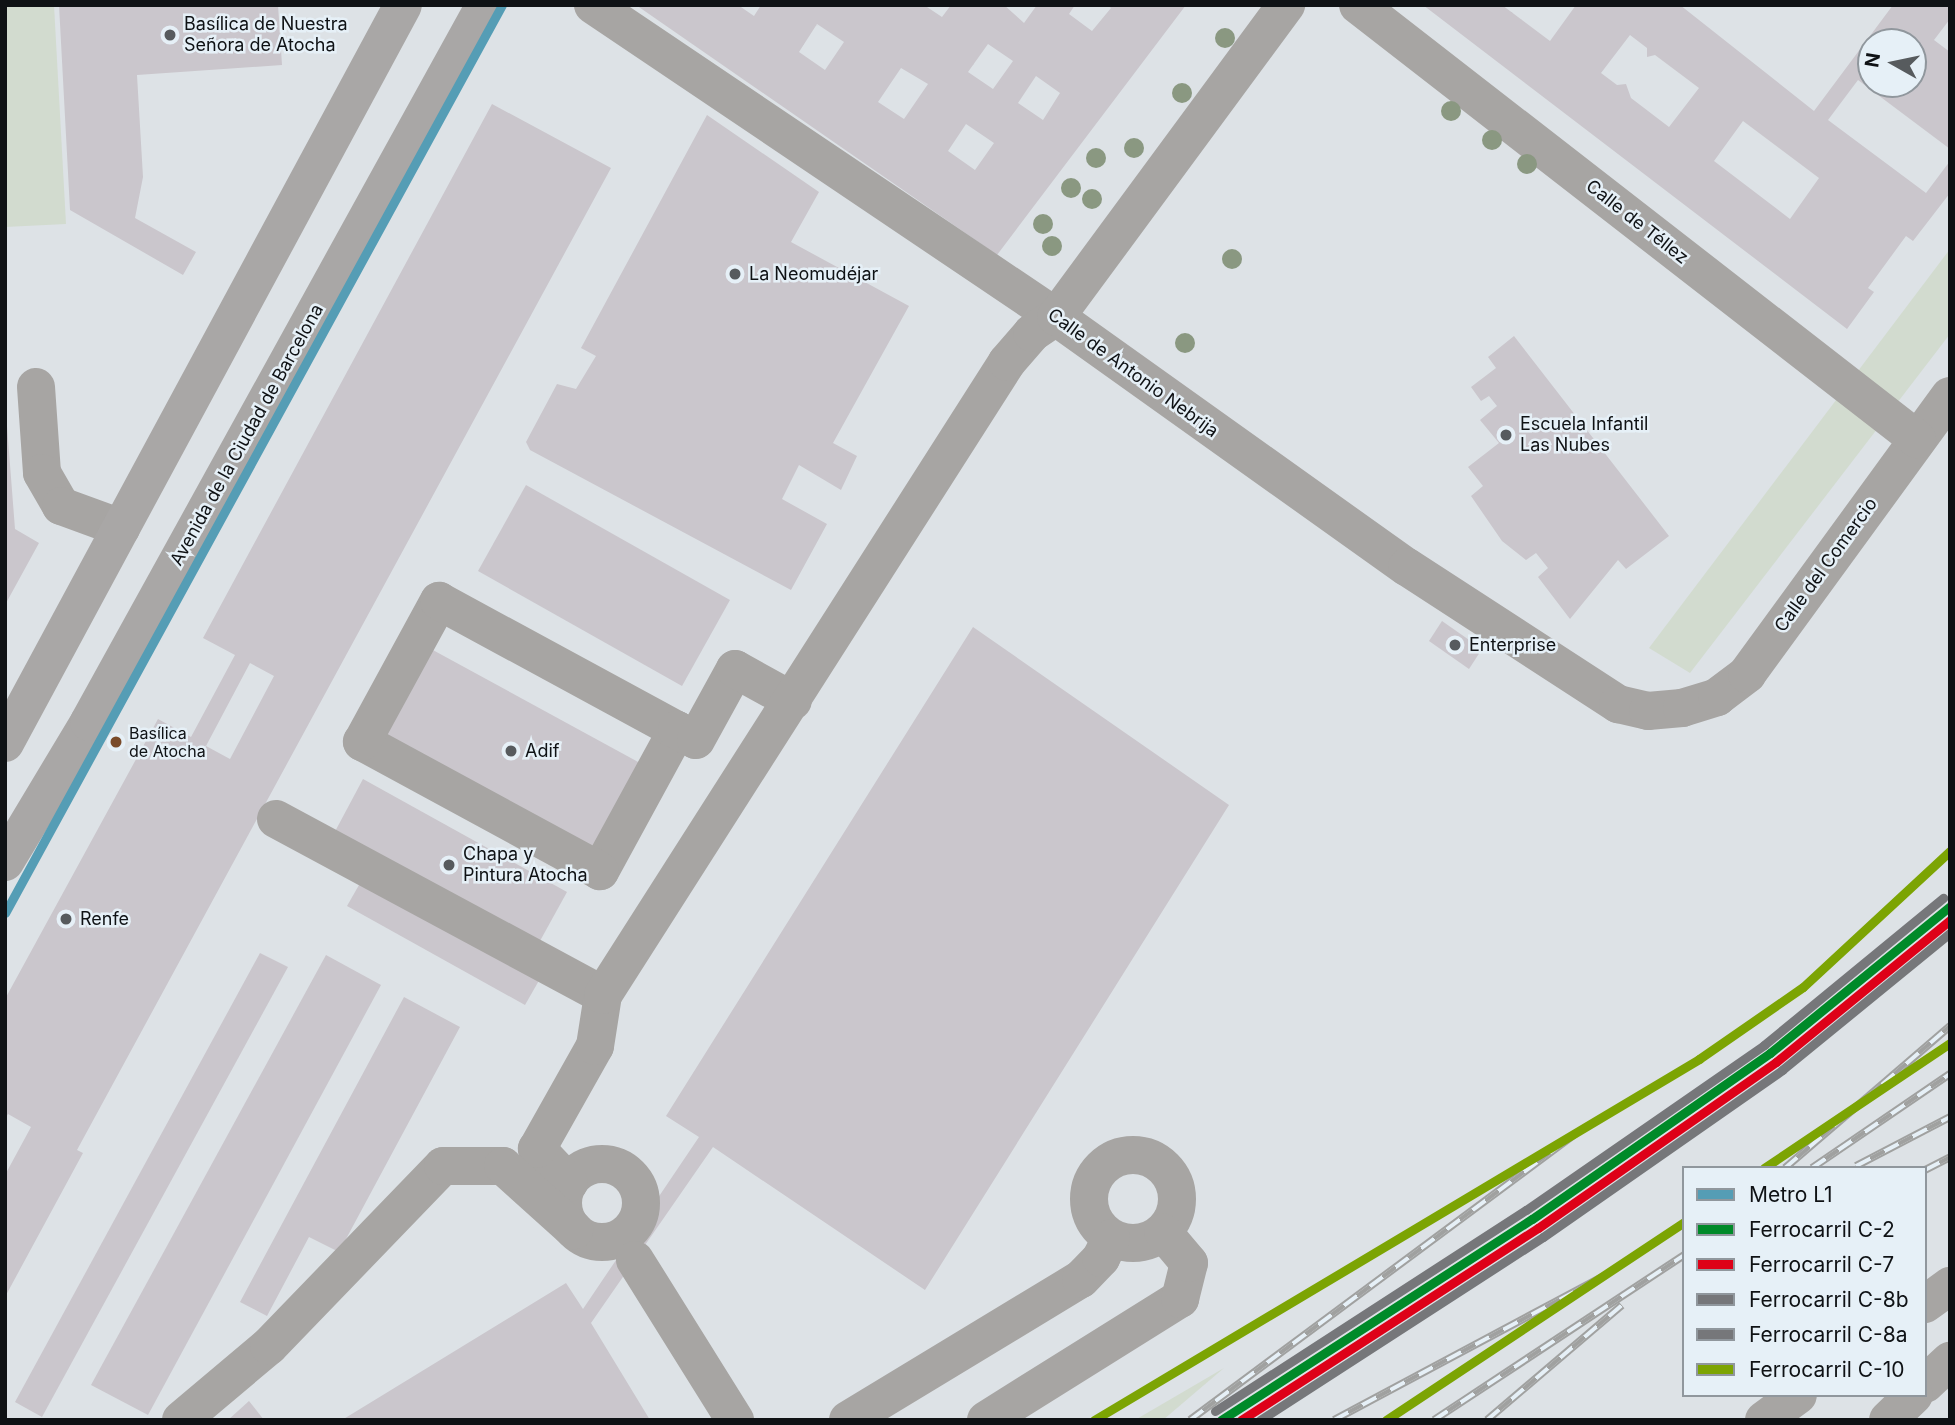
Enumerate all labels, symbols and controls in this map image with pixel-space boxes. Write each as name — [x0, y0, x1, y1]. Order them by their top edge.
place label: Basílica de Nuestra Señora de Atocha — [184, 14, 348, 56]
marker: Basílica de Nuestra Señora de Atocha — [162, 27, 178, 43]
north arrow — [1857, 28, 1927, 98]
text: N — [1860, 51, 1885, 69]
street label: Calle de Téllez — [1582, 175, 1692, 269]
place label: La Neomudéjar — [749, 263, 878, 285]
marker: La Neomudéjar — [727, 266, 743, 282]
street label: Avenida de la Ciudad de Barcelona — [166, 300, 328, 570]
street label: Calle de Antonio Nebrija — [1044, 304, 1222, 442]
place label: Escuela Infantil Las Nubes — [1520, 414, 1648, 457]
marker: Escuela Infantil Las Nubes — [1498, 427, 1514, 443]
street label: Calle del Comercio — [1770, 494, 1882, 636]
place label: Enterprise — [1469, 634, 1556, 656]
marker: Enterprise — [1447, 637, 1463, 653]
place label: Basílica de Atocha — [129, 723, 206, 761]
marker: Basílica de Atocha — [109, 735, 123, 749]
place label: Adif — [525, 740, 559, 762]
marker: Adif — [503, 743, 519, 759]
place label: Chapa y Pintura Atocha — [463, 844, 588, 886]
marker: Chapa y Pintura Atocha — [441, 857, 457, 873]
place label: Renfe — [80, 908, 129, 930]
marker: Renfe — [58, 911, 74, 927]
legend — [1682, 1166, 1927, 1397]
text: Metro L1 — [1749, 1182, 1833, 1207]
text: Ferrocarril C-2 — [1749, 1217, 1895, 1242]
text: Ferrocarril C-7 — [1749, 1252, 1894, 1277]
text: Ferrocarril C-8b — [1749, 1287, 1909, 1312]
text: Ferrocarril C-8a — [1749, 1322, 1908, 1347]
text: Ferrocarril C-10 — [1749, 1357, 1905, 1382]

